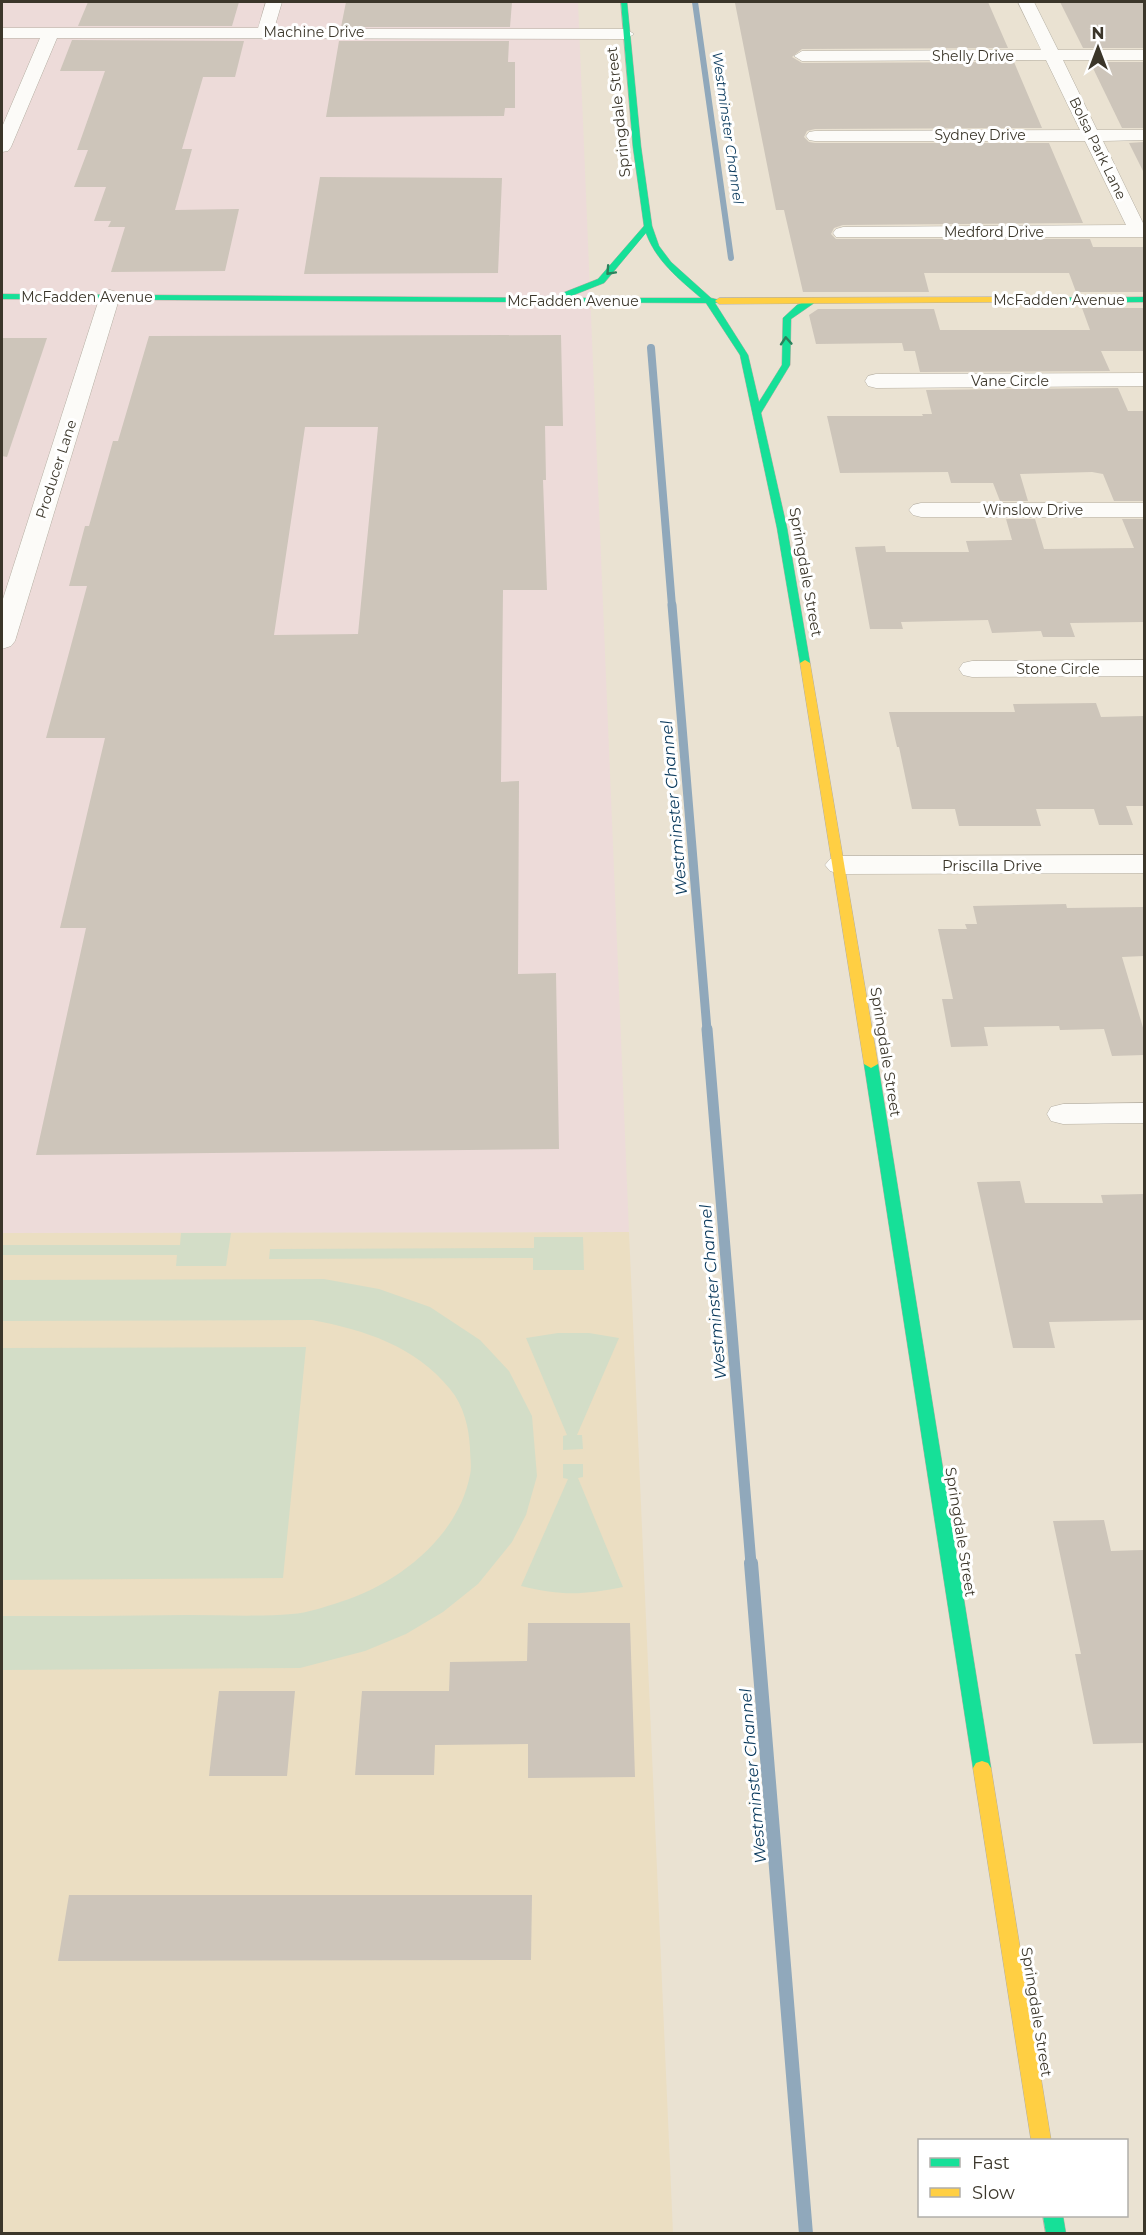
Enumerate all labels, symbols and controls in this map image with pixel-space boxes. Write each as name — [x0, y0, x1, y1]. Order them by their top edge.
north arrow — [1068, 18, 1128, 78]
street label: Machine Drive — [264, 23, 364, 41]
text: N — [1092, 24, 1104, 43]
street label: Springdale Street — [602, 46, 634, 178]
street label: Shelly Drive — [932, 47, 1014, 65]
water label: Westminster Channel — [708, 51, 748, 206]
street label: Bolsa Park Lane — [1065, 94, 1131, 202]
street label: Sydney Drive — [934, 126, 1026, 144]
street label: Medford Drive — [944, 223, 1044, 241]
one-way arrow — [606, 264, 617, 275]
street label: McFadden Avenue — [21, 288, 153, 306]
street label: McFadden Avenue — [993, 291, 1125, 309]
street label: McFadden Avenue — [507, 292, 639, 310]
one-way arrow — [780, 336, 793, 346]
street label: Vane Circle — [971, 372, 1049, 390]
street label: Producer Lane — [32, 417, 80, 521]
street label: Winslow Drive — [983, 501, 1083, 519]
street label: Springdale Street — [785, 506, 827, 638]
street label: Stone Circle — [1016, 660, 1100, 678]
water label: Westminster Channel — [657, 719, 691, 896]
street label: Priscilla Drive — [942, 856, 1042, 875]
street label: Springdale Street — [866, 986, 906, 1118]
water label: Westminster Channel — [696, 1203, 730, 1380]
street label: Springdale Street — [941, 1466, 981, 1598]
water label: Westminster Channel — [736, 1687, 770, 1864]
street label: Springdale Street — [1017, 1946, 1057, 2078]
legend — [918, 2139, 1128, 2217]
text: Fast — [972, 2152, 1010, 2174]
text: Slow — [972, 2182, 1015, 2204]

